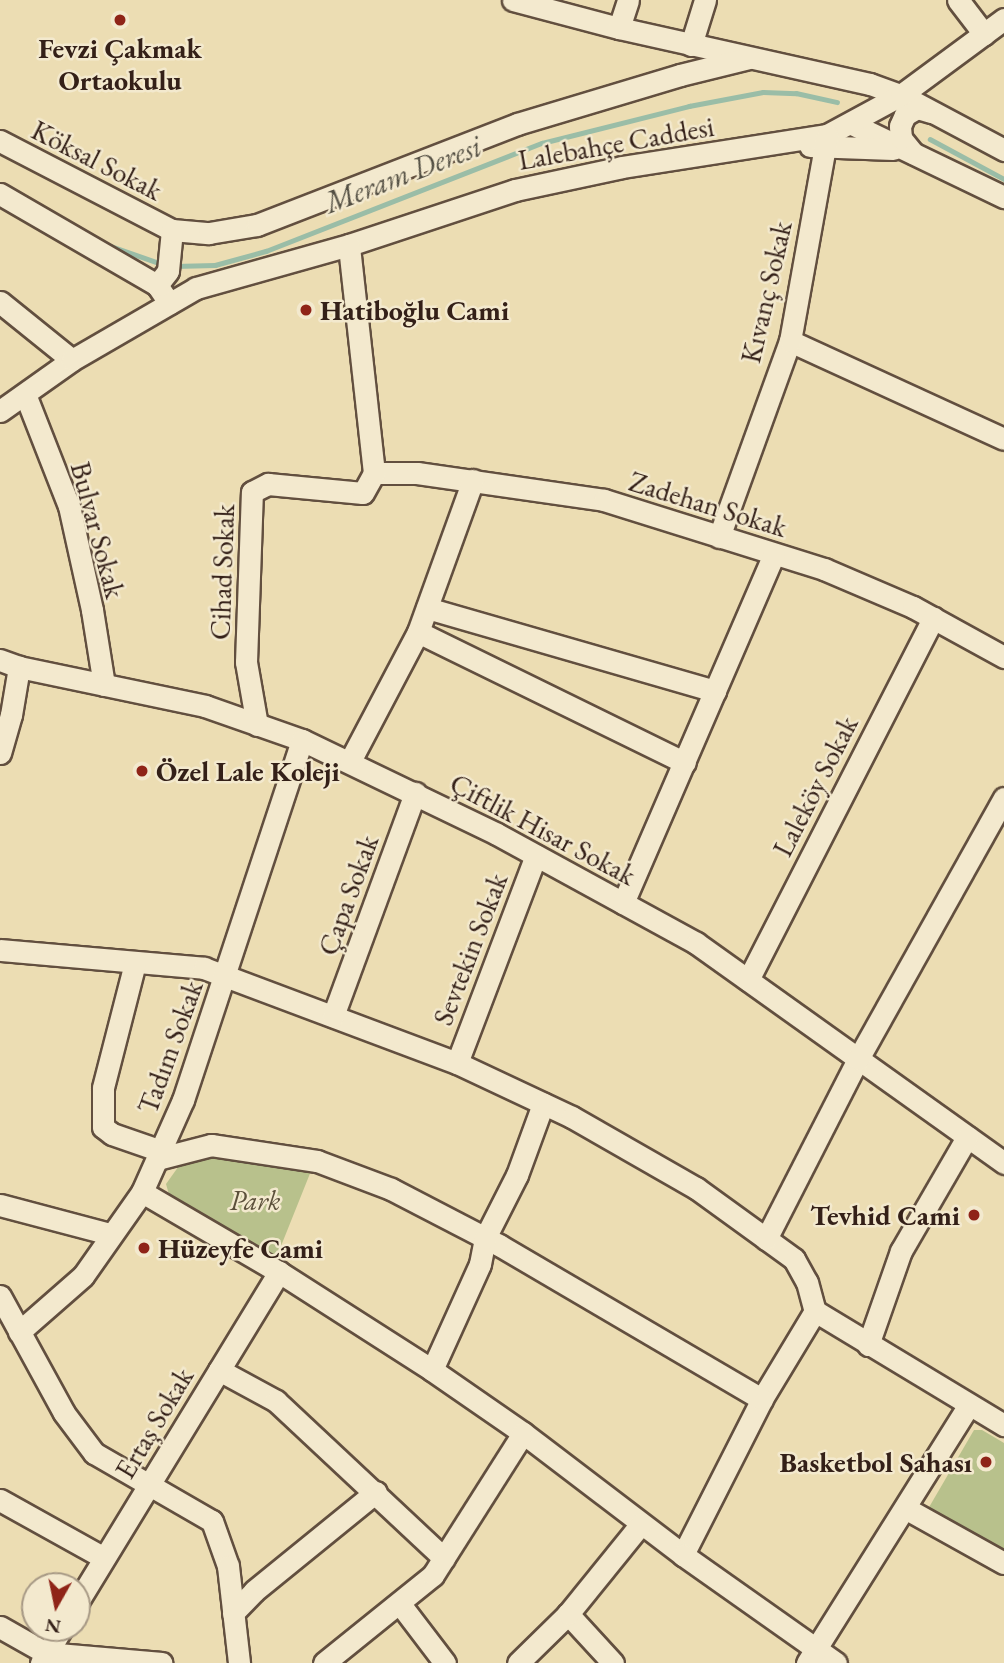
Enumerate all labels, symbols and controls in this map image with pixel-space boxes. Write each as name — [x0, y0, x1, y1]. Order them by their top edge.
marker: Fevzi Çakmak Ortaokulu — [112, 12, 128, 28]
place label: Fevzi Çakmak Ortaokulu — [38, 31, 202, 97]
street label: Lalebahçe Caddesi — [515, 109, 717, 177]
street label: Köksal Sokak — [26, 113, 168, 207]
water label: Meram Deresi — [319, 129, 487, 221]
street label: Kıvanç Sokak — [733, 218, 799, 366]
place label: Hatiboğlu Cami — [320, 293, 509, 327]
marker: Hatiboğlu Cami — [298, 302, 314, 318]
street label: Bulvar Sokak — [64, 458, 132, 602]
street label: Zadehan Sokak — [625, 464, 791, 544]
street label: Cihad Sokak — [203, 503, 241, 641]
street label: Laleköy Sokak — [765, 710, 865, 862]
place label: Özel Lale Koleji — [156, 754, 340, 788]
marker: Özel Lale Koleji — [134, 763, 150, 779]
street label: Çiftlik Hisar Sokak — [444, 766, 642, 892]
street label: Çapa Sokak — [311, 830, 385, 960]
street label: Sevtekin Sokak — [426, 868, 514, 1030]
street label: Tadım Sokak — [130, 976, 210, 1118]
park label: Park — [229, 1183, 281, 1217]
place label: Tevhid Cami — [810, 1198, 960, 1232]
marker: Tevhid Cami — [966, 1207, 982, 1223]
place label: Hüzeyfe Cami — [158, 1231, 323, 1265]
marker: Hüzeyfe Cami — [136, 1240, 152, 1256]
street label: Ertaş Sokak — [108, 1361, 200, 1485]
place label: Basketbol Sahası — [779, 1445, 972, 1479]
marker: Basketbol Sahası — [978, 1454, 994, 1470]
north arrow — [21, 1572, 91, 1642]
text: N — [43, 1613, 62, 1640]

